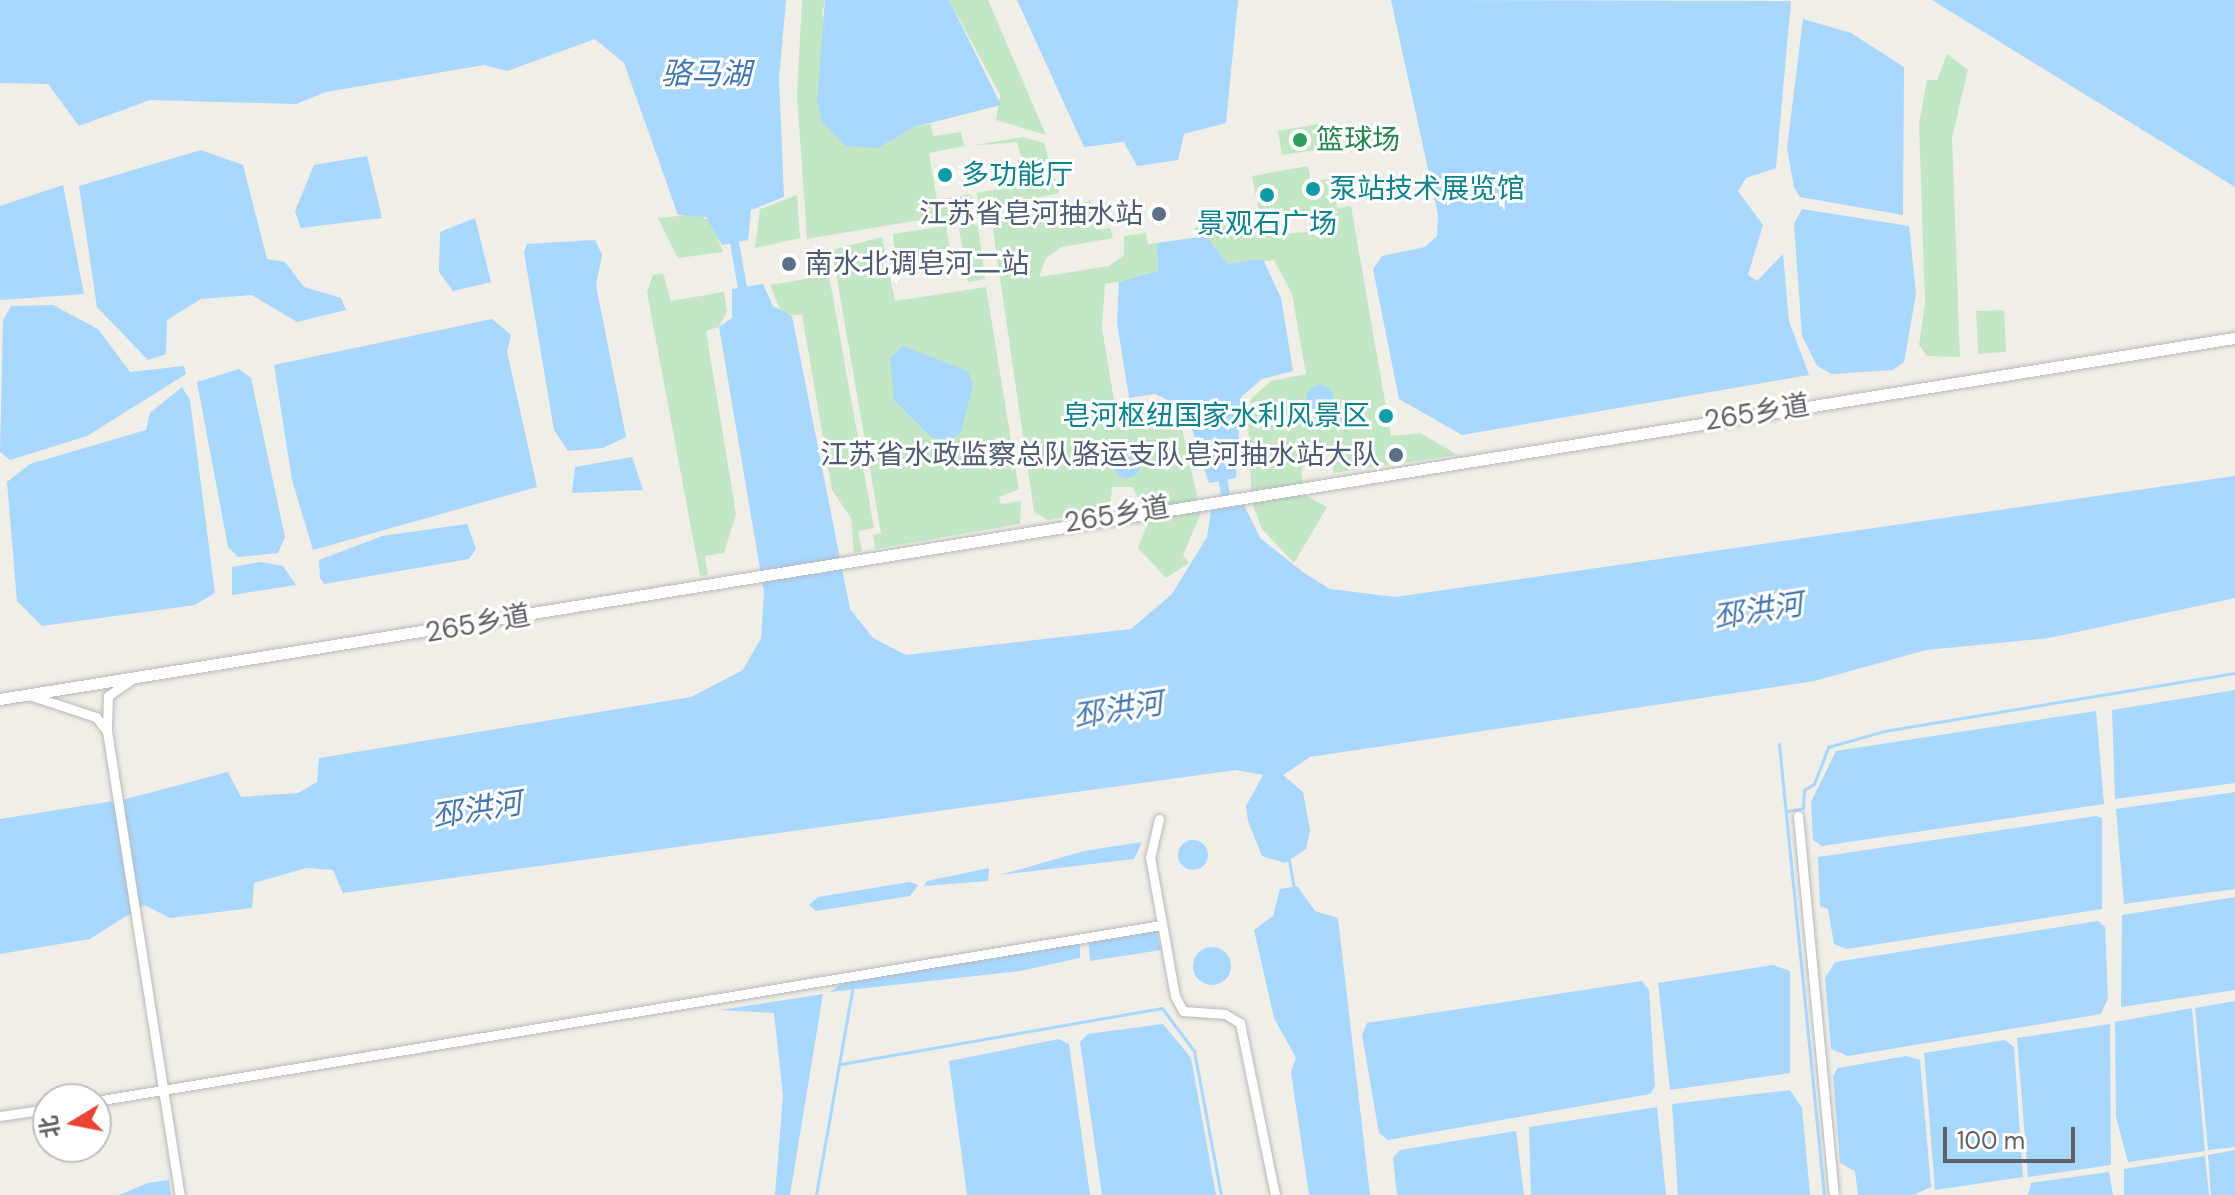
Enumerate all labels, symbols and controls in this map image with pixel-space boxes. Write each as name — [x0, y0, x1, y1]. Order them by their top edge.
water label: 骆马湖 — [661, 56, 751, 92]
place label: 篮球场 — [1316, 123, 1400, 157]
marker: 篮球场 — [1291, 131, 1309, 149]
place label: 多功能厅 — [961, 158, 1073, 192]
marker: 多功能厅 — [936, 166, 954, 184]
place label: 泵站技术展览馆 — [1329, 172, 1525, 206]
marker: 泵站技术展览馆 — [1304, 180, 1322, 198]
marker: 景观石广场 — [1258, 186, 1276, 204]
place label: 江苏省皂河抽水站 — [919, 197, 1143, 231]
marker: 江苏省皂河抽水站 — [1150, 205, 1168, 223]
place label: 景观石广场 — [1197, 207, 1337, 241]
place label: 南水北调皂河二站 — [805, 247, 1029, 281]
marker: 南水北调皂河二站 — [780, 255, 798, 273]
street label: 265乡道 — [1702, 388, 1812, 438]
place label: 皂河枢纽国家水利风景区 — [1062, 399, 1370, 433]
marker: 皂河枢纽国家水利风景区 — [1377, 407, 1395, 425]
place label: 江苏省水政监察总队骆运支队皂河抽水站大队 — [820, 438, 1380, 472]
marker: 江苏省水政监察总队骆运支队皂河抽水站大队 — [1387, 446, 1405, 464]
street label: 265乡道 — [1062, 490, 1172, 540]
water label: 邳洪河 — [1711, 586, 1805, 636]
street label: 265乡道 — [423, 598, 533, 650]
water label: 邳洪河 — [1071, 685, 1165, 735]
water label: 邳洪河 — [430, 785, 524, 835]
north arrow — [32, 1083, 112, 1163]
scale bar — [1947, 1111, 2079, 1161]
text: 北 — [34, 1114, 66, 1140]
text: 100 m — [1957, 1125, 2025, 1156]

